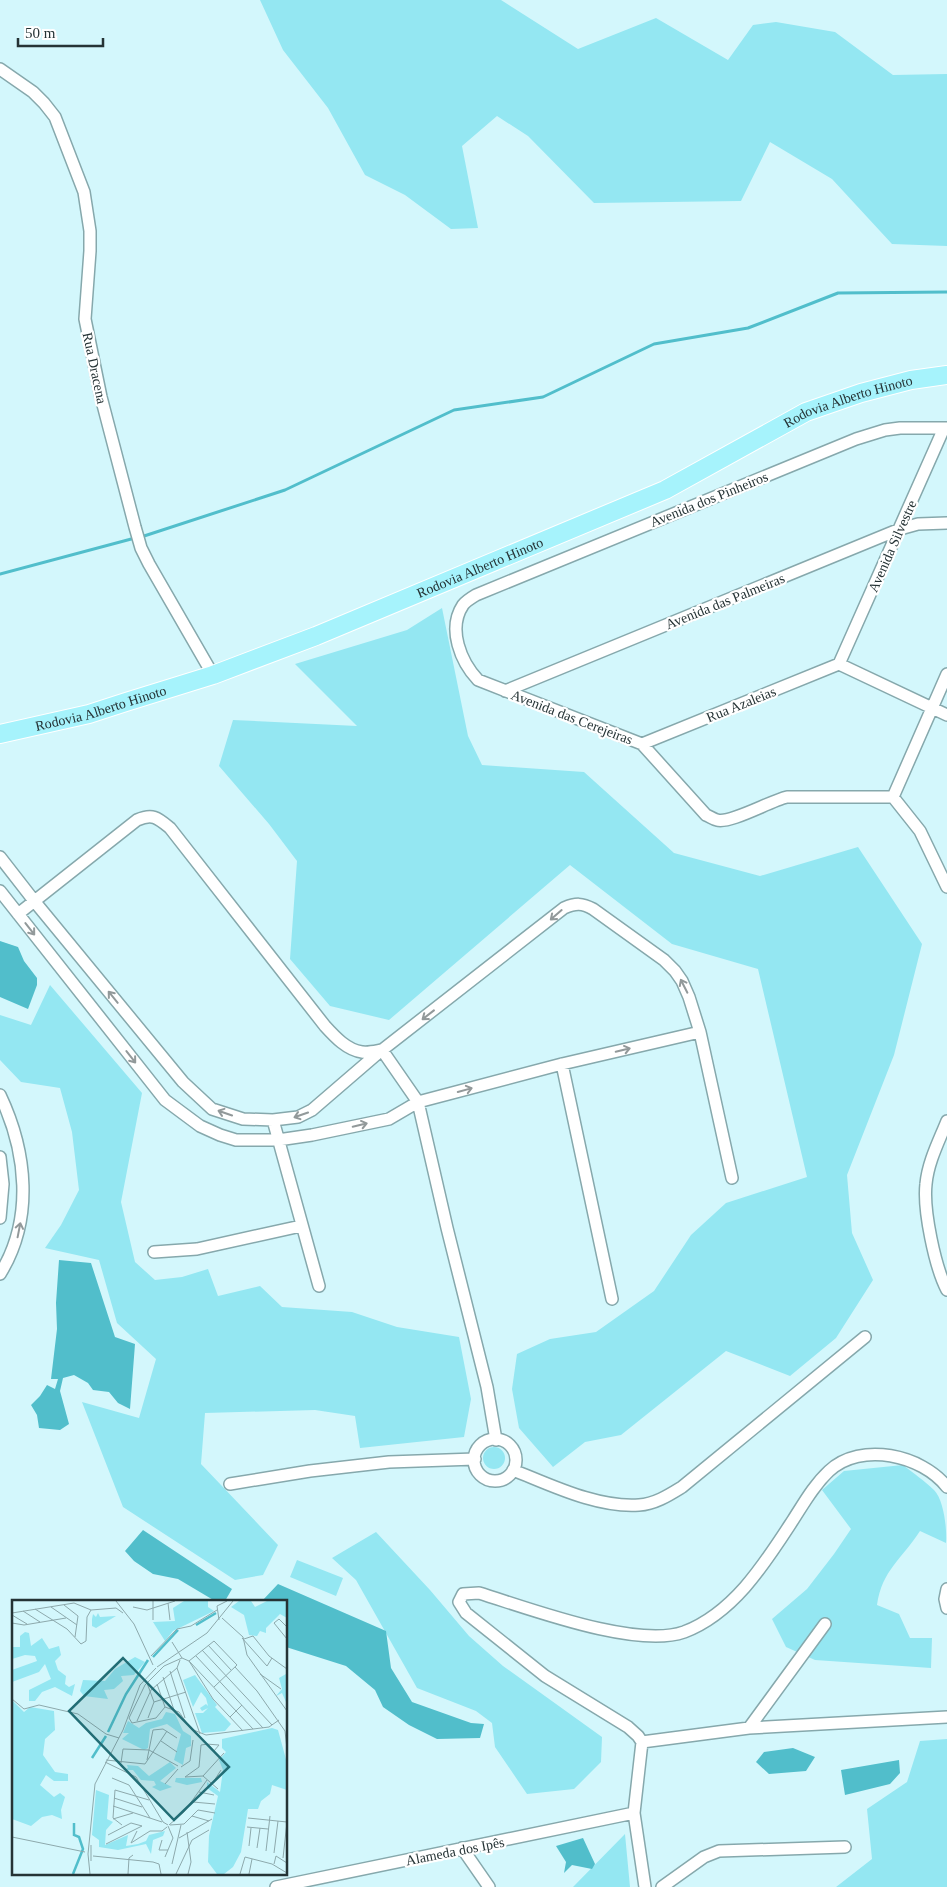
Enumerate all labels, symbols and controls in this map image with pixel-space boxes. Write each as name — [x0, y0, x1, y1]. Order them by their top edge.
scale bar — [18, 15, 102, 47]
text: 50 m — [25, 25, 56, 41]
street label: Rua Dracena — [80, 331, 110, 406]
street label: Rodovia Alberto Hinoto — [781, 373, 914, 431]
street label: Avenida dos Pinheiros — [648, 469, 770, 530]
street label: Avenida Silvestre — [865, 498, 919, 594]
street label: Rodovia Alberto Hinoto — [415, 535, 545, 601]
street label: Avenida das Palmeiras — [663, 571, 787, 632]
street label: Rodovia Alberto Hinoto — [34, 683, 168, 734]
street label: Rua Azaleias — [704, 684, 778, 725]
street label: Avenida das Cerejeiras — [509, 687, 635, 748]
one-way arrow — [550, 909, 563, 920]
one-way arrow — [25, 922, 36, 935]
one-way arrow — [679, 979, 688, 994]
one-way arrow — [108, 991, 119, 1004]
one-way arrow — [421, 1010, 435, 1020]
one-way arrow — [614, 1045, 630, 1054]
one-way arrow — [125, 1050, 136, 1063]
one-way arrow — [457, 1084, 473, 1094]
one-way arrow — [218, 1108, 233, 1117]
one-way arrow — [293, 1110, 309, 1120]
one-way arrow — [352, 1120, 368, 1129]
one-way arrow — [14, 1222, 24, 1238]
inset map — [12, 1600, 288, 1874]
street label: Alameda dos Ipês — [404, 1835, 506, 1868]

